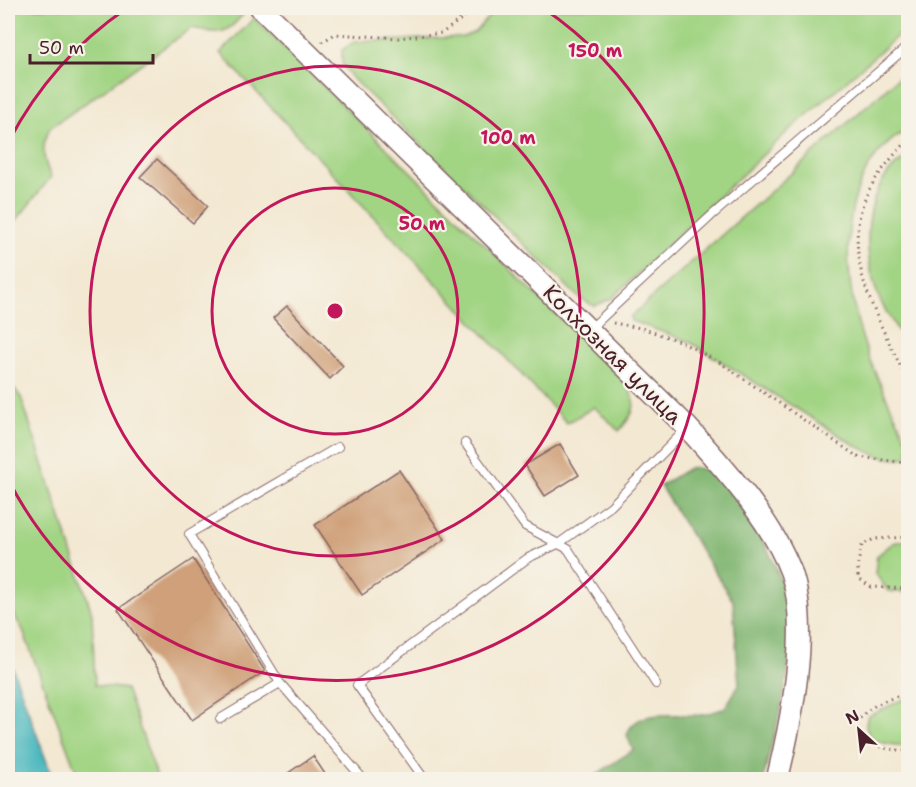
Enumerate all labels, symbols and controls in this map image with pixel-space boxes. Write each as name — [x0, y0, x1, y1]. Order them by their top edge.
scale bar — [30, 27, 153, 65]
text: 50 m — [39, 36, 84, 60]
text: 150 m — [568, 39, 623, 63]
text: 100 m — [480, 126, 536, 150]
text: 50 m — [399, 212, 446, 236]
street label: Колхозная улица — [536, 278, 689, 431]
centre of rings — [325, 301, 345, 321]
north arrow — [829, 700, 889, 760]
text: N — [842, 705, 863, 729]

